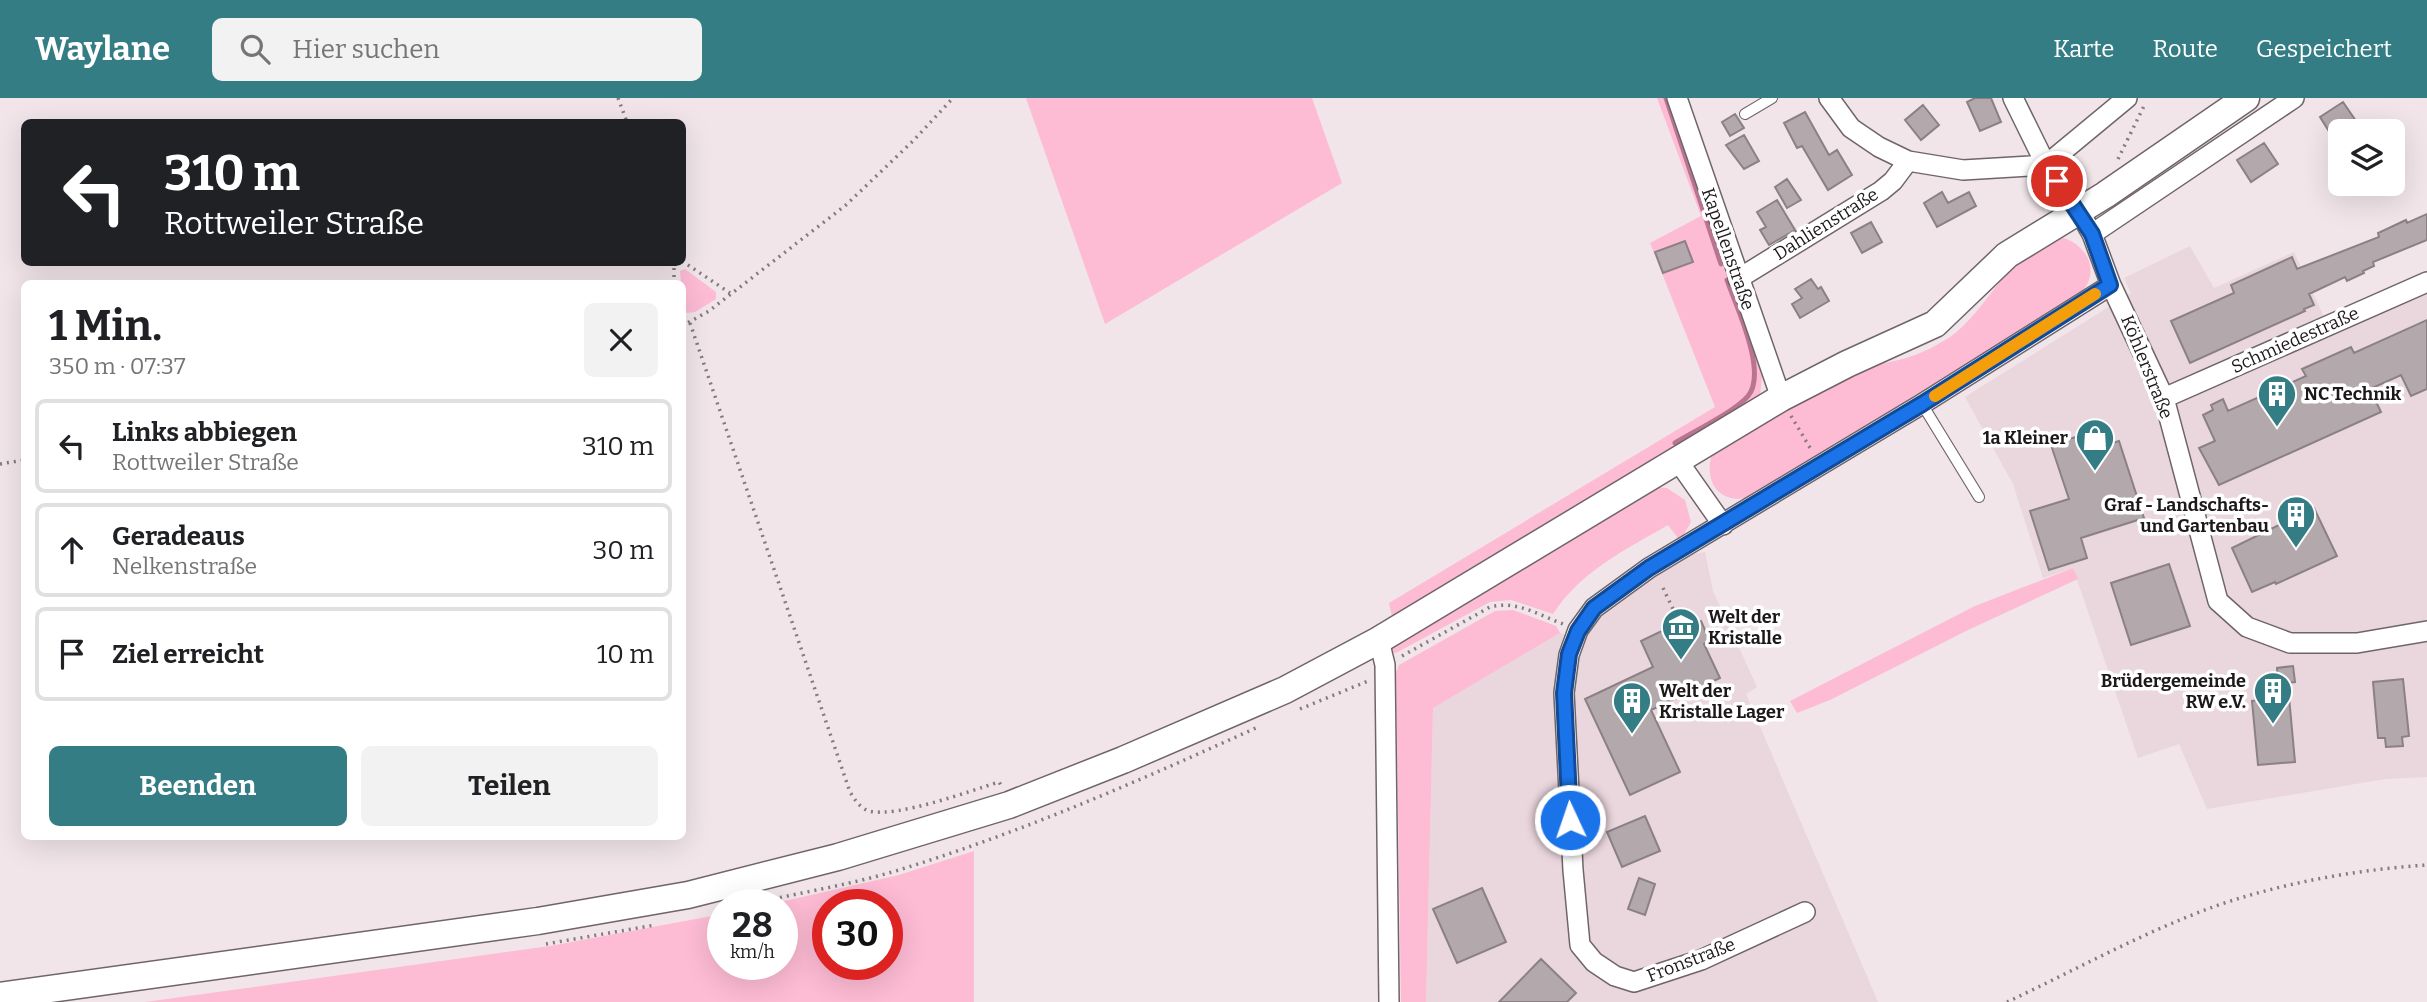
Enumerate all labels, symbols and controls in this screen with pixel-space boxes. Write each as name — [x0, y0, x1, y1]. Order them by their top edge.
search box — [212, 18, 702, 81]
text: Waylane — [35, 29, 170, 69]
icon: search — [236, 30, 274, 68]
text: Hier suchen — [292, 34, 440, 65]
text: Karte — [2053, 35, 2115, 63]
text: Route — [2153, 35, 2218, 63]
text: Gespeichert — [2256, 35, 2392, 63]
map controls — [2328, 119, 2405, 196]
button: layers — [2328, 119, 2405, 196]
text: 310 m — [164, 144, 300, 203]
icon: left — [49, 147, 140, 238]
pin — [2027, 151, 2087, 211]
icon: arrive — [2038, 162, 2076, 200]
street label: Dahlienstraße — [1770, 183, 1882, 265]
street label: Kapellenstraße — [1697, 185, 1759, 313]
text: Rottweiler Straße — [164, 204, 424, 242]
text: 1 Min. — [49, 301, 162, 351]
street label: Schmiedestraße — [2228, 302, 2362, 378]
button: close — [584, 303, 658, 377]
street label: Köhlerstraße — [2116, 312, 2178, 422]
text: 350 m · 07:37 — [49, 352, 186, 380]
building icon: NC Technik — [2256, 373, 2298, 428]
place label: NC Technik — [2304, 383, 2402, 405]
text: Links abbiegen — [112, 417, 297, 448]
shop icon: 1a Kleiner — [2074, 417, 2116, 472]
icon: left — [53, 427, 91, 465]
place label: 1a Kleiner — [1983, 427, 2069, 449]
text: 310 m — [582, 431, 654, 462]
text: Rottweiler Straße — [112, 448, 299, 476]
place label: Graf - Landschafts- und Gartenbau — [2104, 494, 2270, 537]
building icon: Graf - Landschafts- und Gartenbau — [2275, 494, 2317, 549]
text: Geradeaus — [112, 521, 245, 552]
icon: ahead — [53, 531, 91, 569]
text: 30 m — [593, 535, 654, 566]
text: Nelkenstraße — [112, 552, 257, 580]
museum icon: Welt der Kristalle — [1660, 606, 1702, 661]
place label: Welt der Kristalle — [1708, 606, 1782, 649]
icon: arrive — [53, 635, 91, 673]
text: Ziel erreicht — [112, 639, 264, 670]
text: 10 m — [597, 639, 654, 670]
place label: Brüdergemeinde RW e.V. — [2101, 670, 2246, 713]
building icon: Brüdergemeinde RW e.V. — [2252, 670, 2294, 725]
building icon: Welt der Kristalle Lager — [1611, 680, 1653, 735]
place label: Welt der Kristalle Lager — [1659, 680, 1785, 723]
button: Beenden — [49, 746, 347, 826]
button: Teilen — [361, 746, 658, 826]
position arrow — [1533, 783, 1607, 857]
speed limit sign: 30 — [812, 889, 903, 980]
text: 28 — [732, 904, 773, 946]
street label: Fronstraße — [1644, 933, 1738, 987]
text: km/h — [730, 941, 775, 963]

